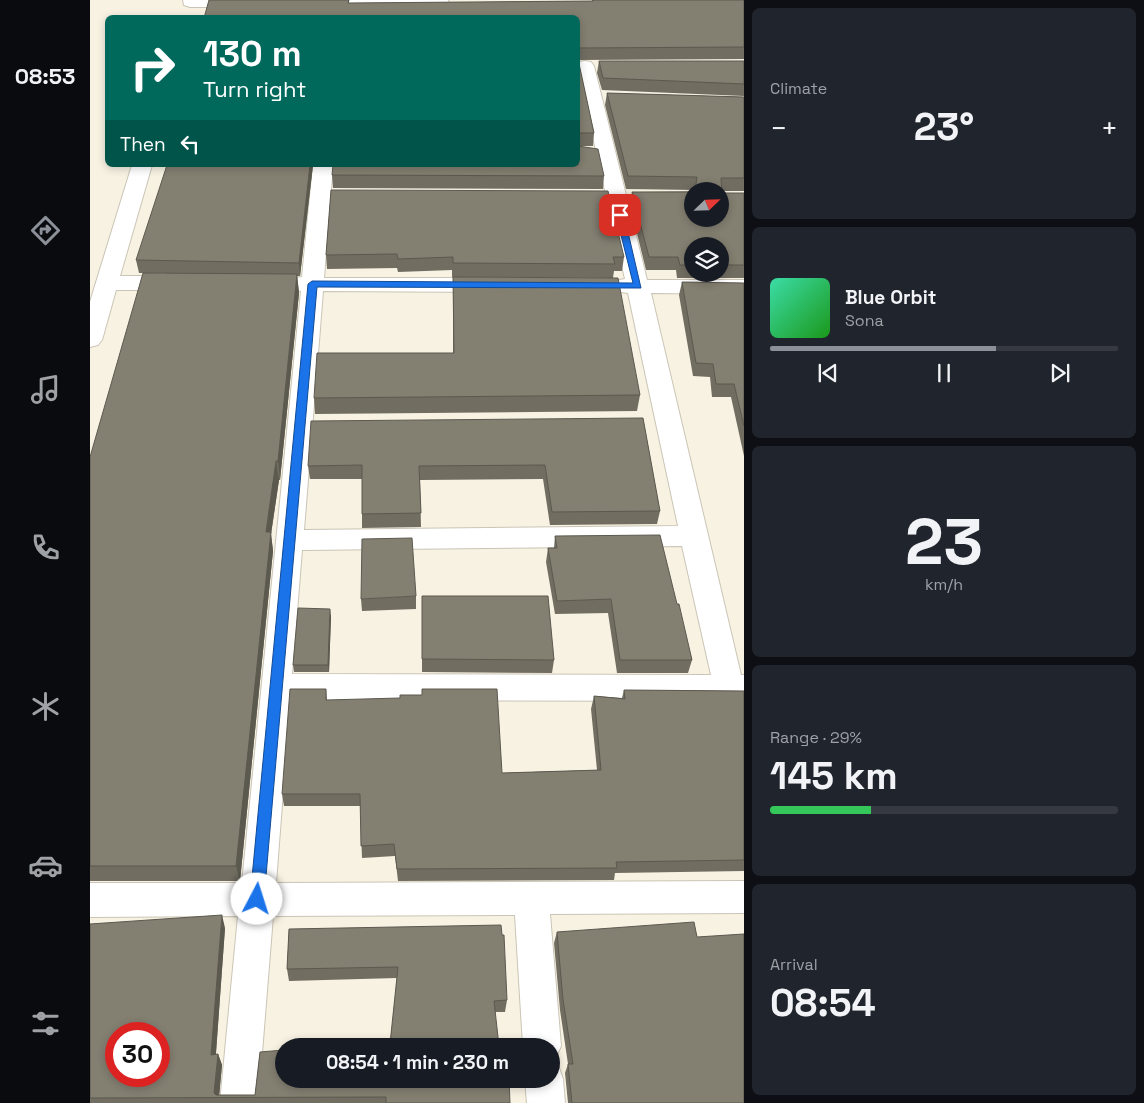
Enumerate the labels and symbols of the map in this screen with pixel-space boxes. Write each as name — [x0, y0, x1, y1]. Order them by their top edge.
north arrow — [684, 182, 729, 228]
pin — [599, 194, 641, 236]
position arrow — [230, 872, 282, 924]
speed limit sign: 30 — [105, 1022, 170, 1087]

